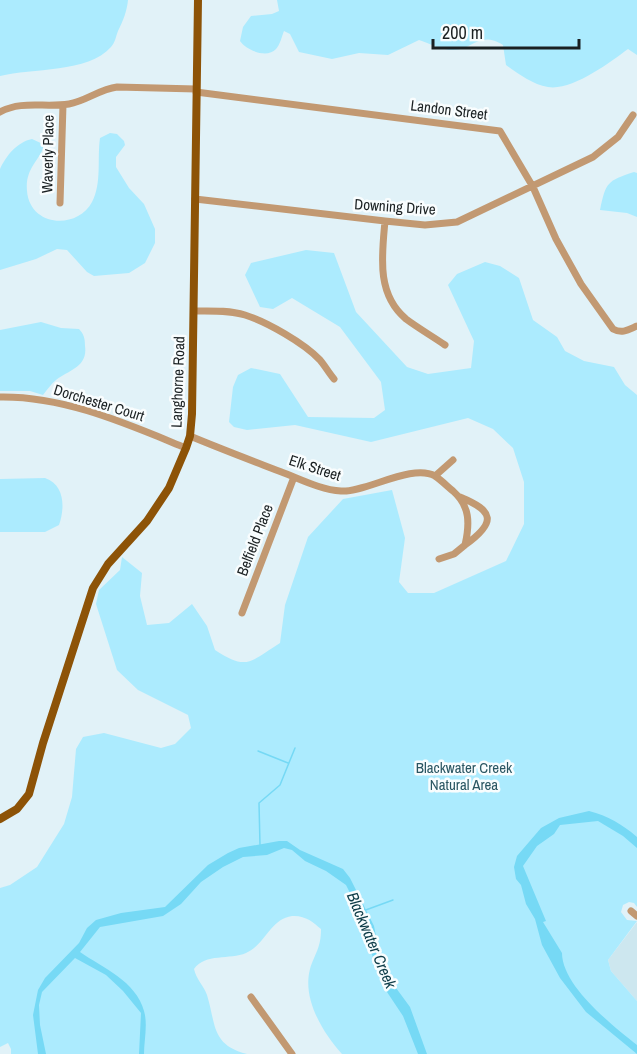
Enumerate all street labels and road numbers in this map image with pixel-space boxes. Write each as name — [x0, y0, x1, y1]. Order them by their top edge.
street label: Landon Street — [409, 94, 489, 125]
street label: Waverly Place — [36, 115, 59, 193]
street label: Downing Drive — [354, 193, 436, 220]
street label: Langhorne Road — [165, 336, 190, 428]
street label: Dorchester Court — [51, 379, 148, 426]
street label: Elk Street — [287, 449, 344, 486]
street label: Belfield Place — [231, 501, 278, 579]

